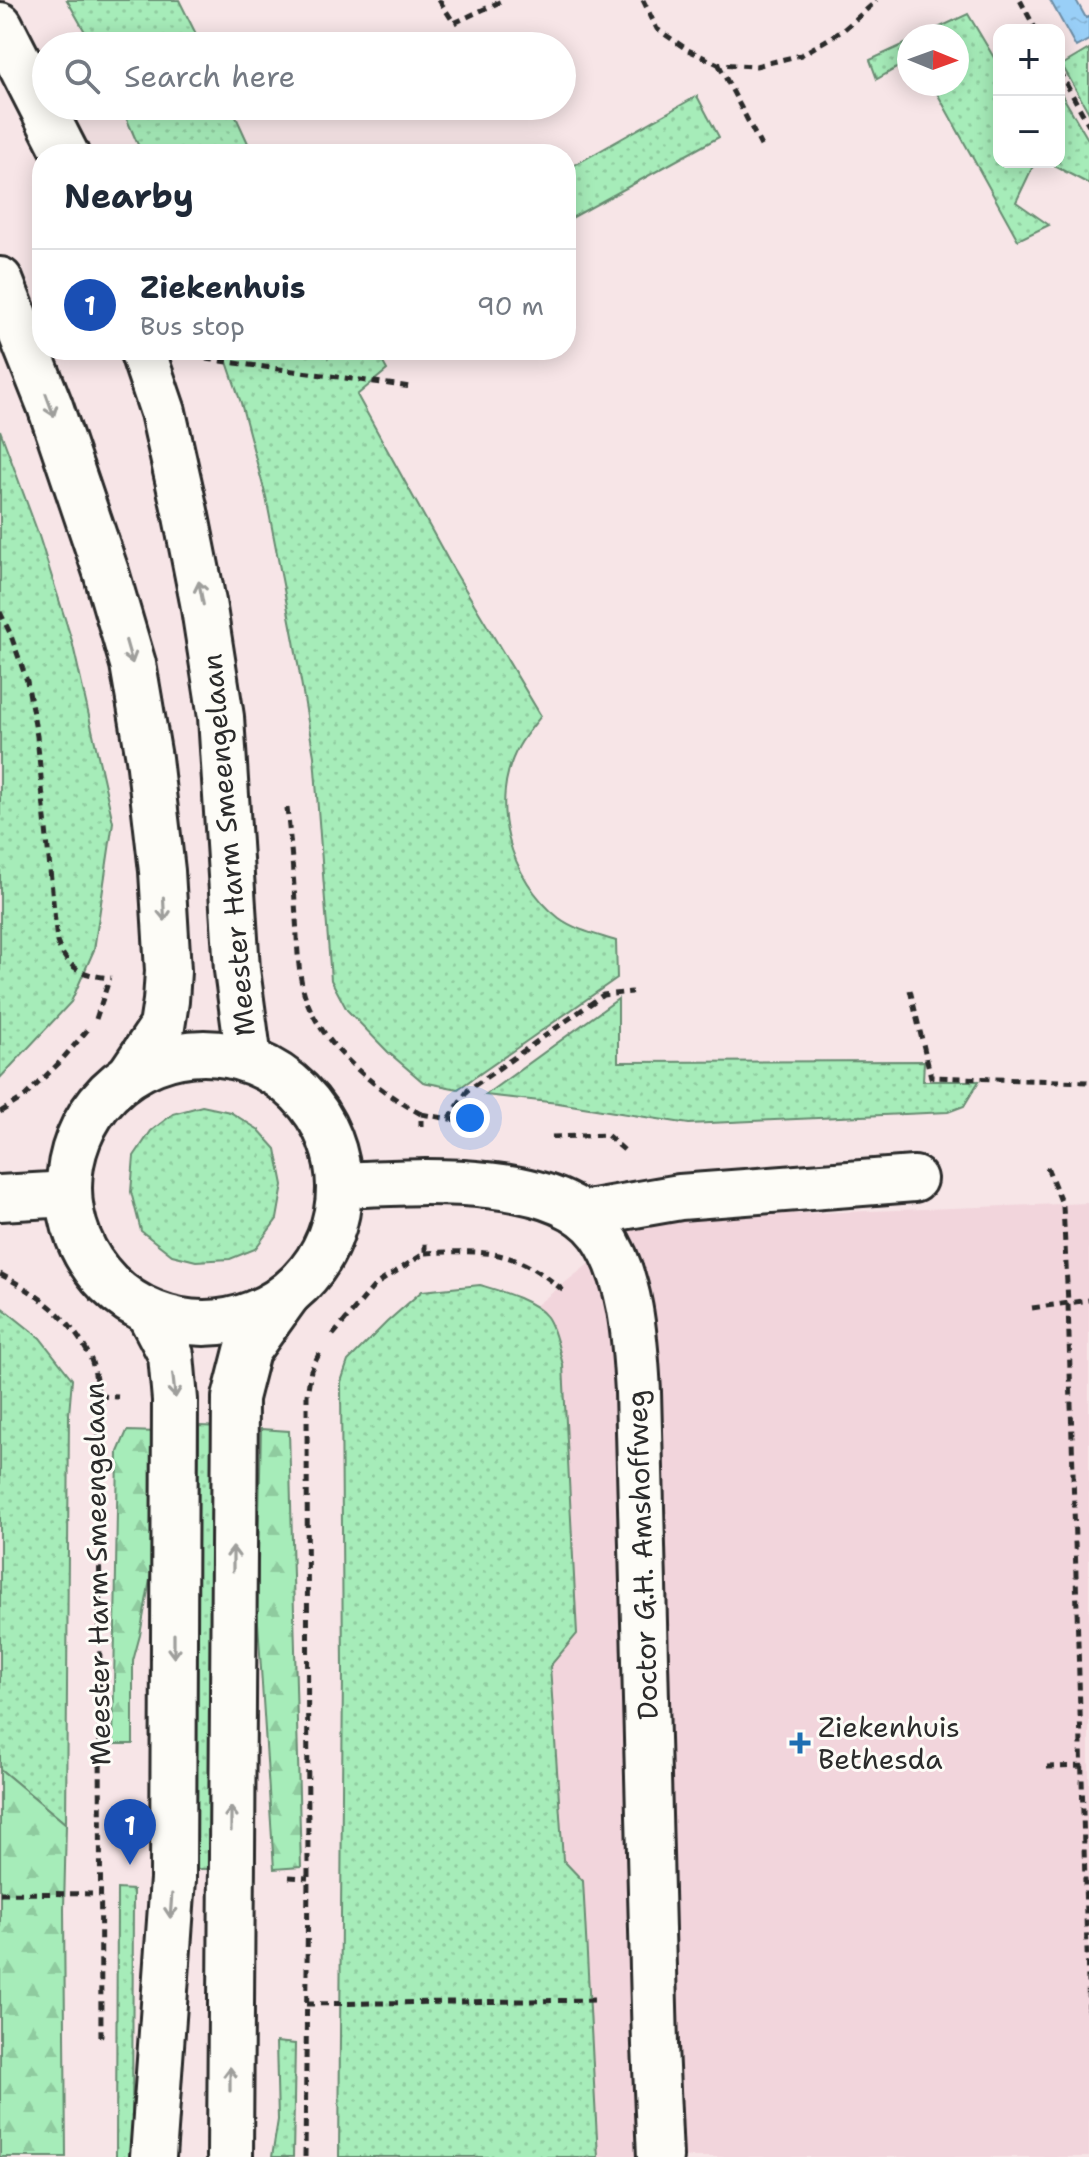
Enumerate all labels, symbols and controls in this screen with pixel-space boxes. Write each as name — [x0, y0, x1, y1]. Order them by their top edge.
north arrow — [897, 24, 969, 96]
map controls — [993, 24, 1065, 168]
button: + — [993, 24, 1065, 96]
search box — [32, 32, 576, 120]
icon: search — [60, 54, 104, 98]
text: Search here — [124, 56, 295, 97]
button: − — [993, 96, 1065, 168]
text: Nearby — [64, 173, 194, 219]
text: Ziekenhuis — [140, 267, 306, 308]
text: 1 — [84, 288, 96, 323]
text: 90 m — [477, 288, 544, 323]
text: Bus stop — [140, 308, 245, 343]
one-way arrow — [43, 392, 58, 417]
one-way arrow — [193, 580, 208, 606]
one-way arrow — [122, 639, 137, 665]
street label: Meester Harm Smeengelaan — [192, 652, 264, 1038]
one-way arrow — [157, 895, 172, 922]
your location — [450, 1098, 490, 1138]
one-way arrow — [166, 1372, 181, 1399]
street label: Meester Harm Smeengelaan — [75, 1382, 119, 1766]
street label: Doctor G.H. Amshoffweg — [617, 1389, 667, 1721]
one-way arrow — [225, 1546, 241, 1573]
one-way arrow — [166, 1632, 182, 1659]
place label: Ziekenhuis Bethesda — [818, 1708, 960, 1778]
marker: Ziekenhuis Bethesda — [789, 1732, 811, 1754]
pin: 1 — [104, 1799, 156, 1865]
one-way arrow — [223, 1806, 239, 1833]
one-way arrow — [163, 1892, 178, 1919]
one-way arrow — [222, 2066, 238, 2093]

